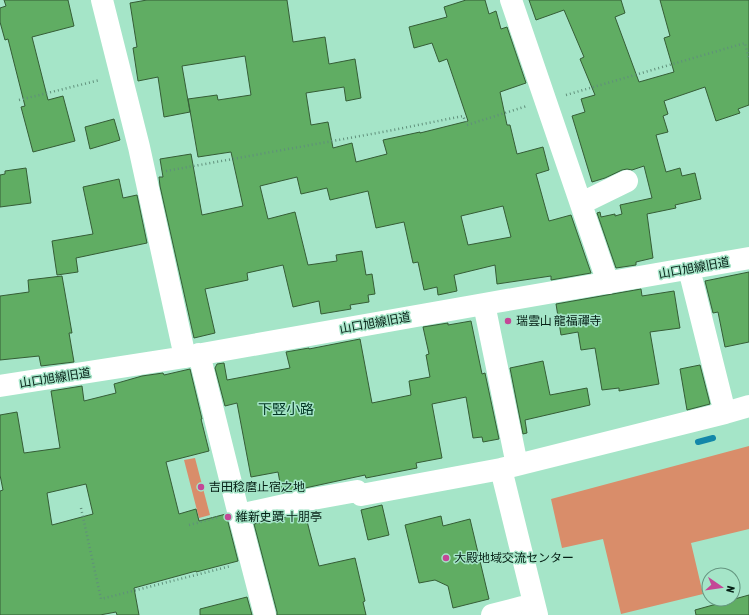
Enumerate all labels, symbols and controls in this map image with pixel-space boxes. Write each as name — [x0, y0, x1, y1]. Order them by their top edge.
street label: 山口旭線旧道 — [657, 255, 731, 281]
street label: 山口旭線旧道 — [338, 310, 412, 336]
place label: 瑞雲山 龍福禪寺 — [516, 314, 602, 328]
marker: 瑞雲山 龍福禪寺 — [503, 316, 513, 326]
street label: 山口旭線旧道 — [18, 365, 92, 391]
district label: 下竪小路 — [258, 401, 314, 417]
place label: 吉田稔麿止宿之地 — [209, 480, 305, 494]
marker: 吉田稔麿止宿之地 — [196, 482, 206, 492]
place label: 維新史蹟 十朋亭 — [236, 510, 322, 524]
marker: 維新史蹟 十朋亭 — [223, 512, 233, 522]
place label: 大殿地域交流センター — [454, 551, 574, 565]
marker: 大殿地域交流センター — [441, 553, 451, 563]
north arrow — [701, 567, 741, 607]
text: N — [724, 585, 737, 594]

